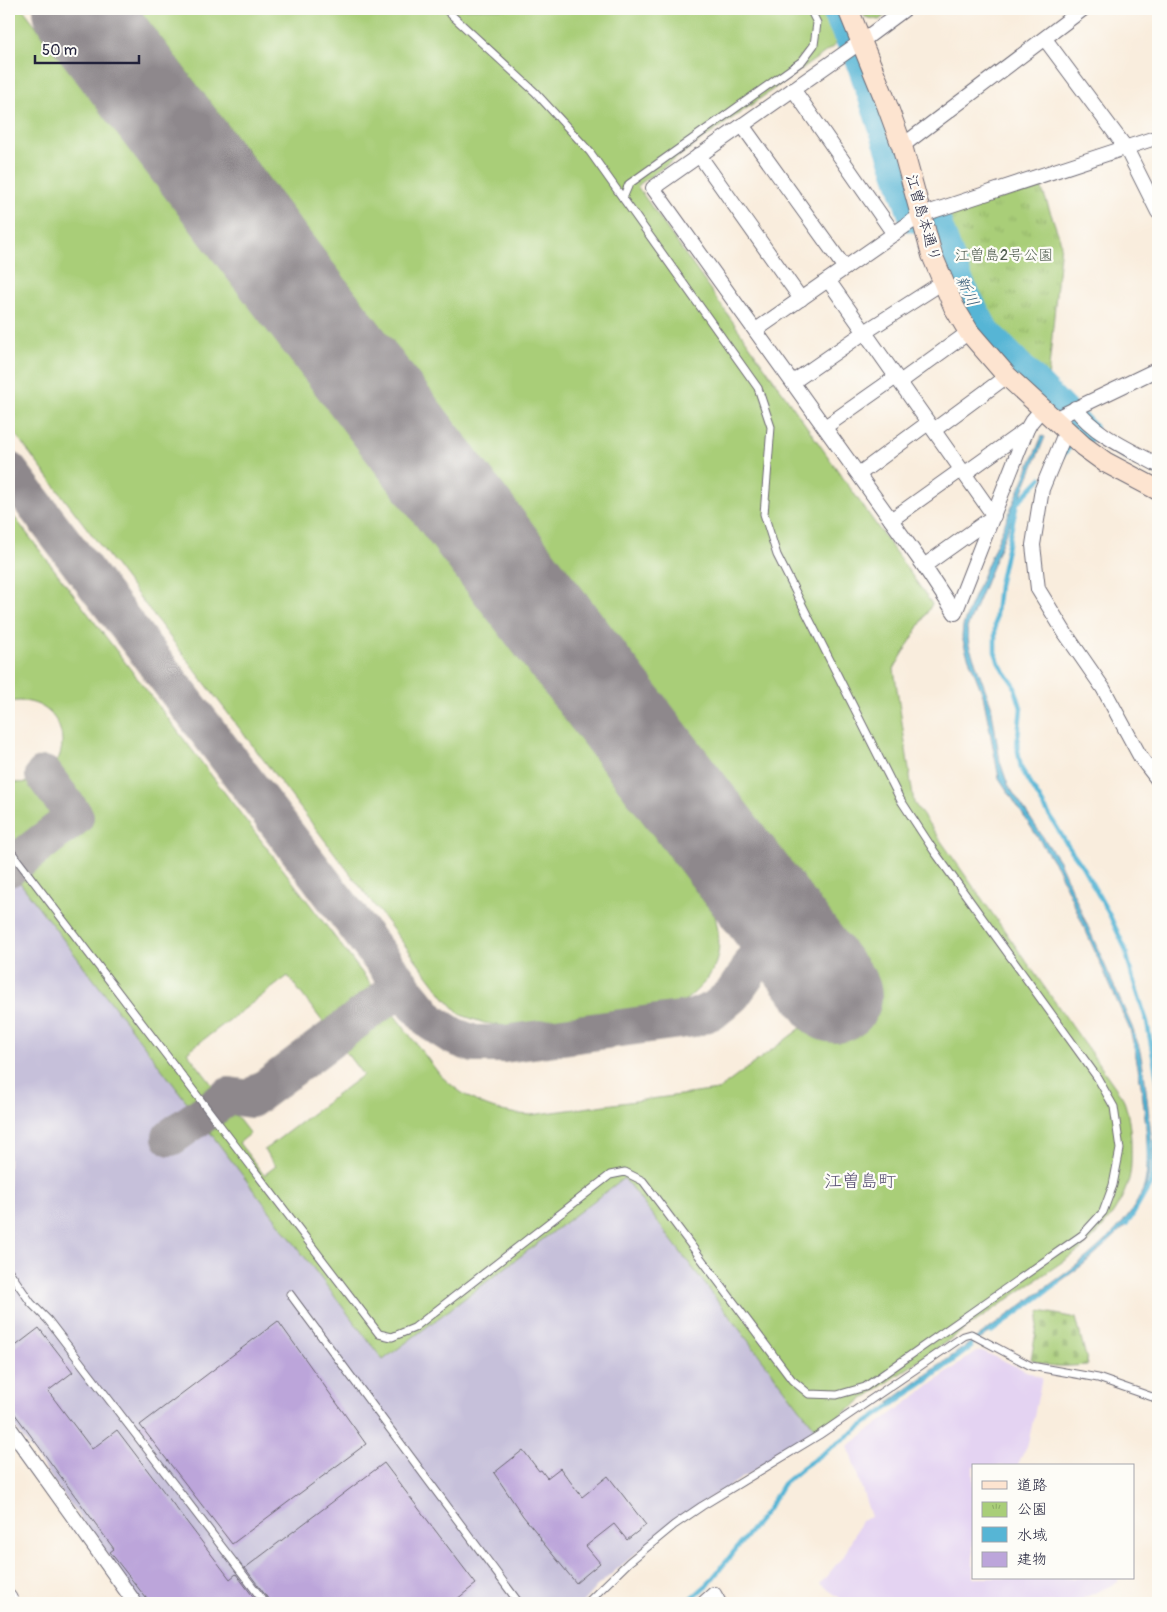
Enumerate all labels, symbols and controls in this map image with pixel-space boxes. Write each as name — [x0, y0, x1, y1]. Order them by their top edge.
scale bar — [35, 32, 139, 64]
text: 50 m — [42, 41, 77, 60]
street label: 江曽島本通り — [901, 172, 945, 264]
park label: 江曽島2号公園 — [955, 246, 1053, 265]
water label: 新川 — [951, 272, 983, 310]
district label: 江曽島町 — [824, 1170, 896, 1193]
legend — [972, 1464, 1134, 1580]
text: 道路 — [1017, 1476, 1047, 1495]
text: 公園 — [1017, 1500, 1047, 1519]
text: 水域 — [1017, 1526, 1047, 1545]
text: 建物 — [1017, 1550, 1047, 1569]

